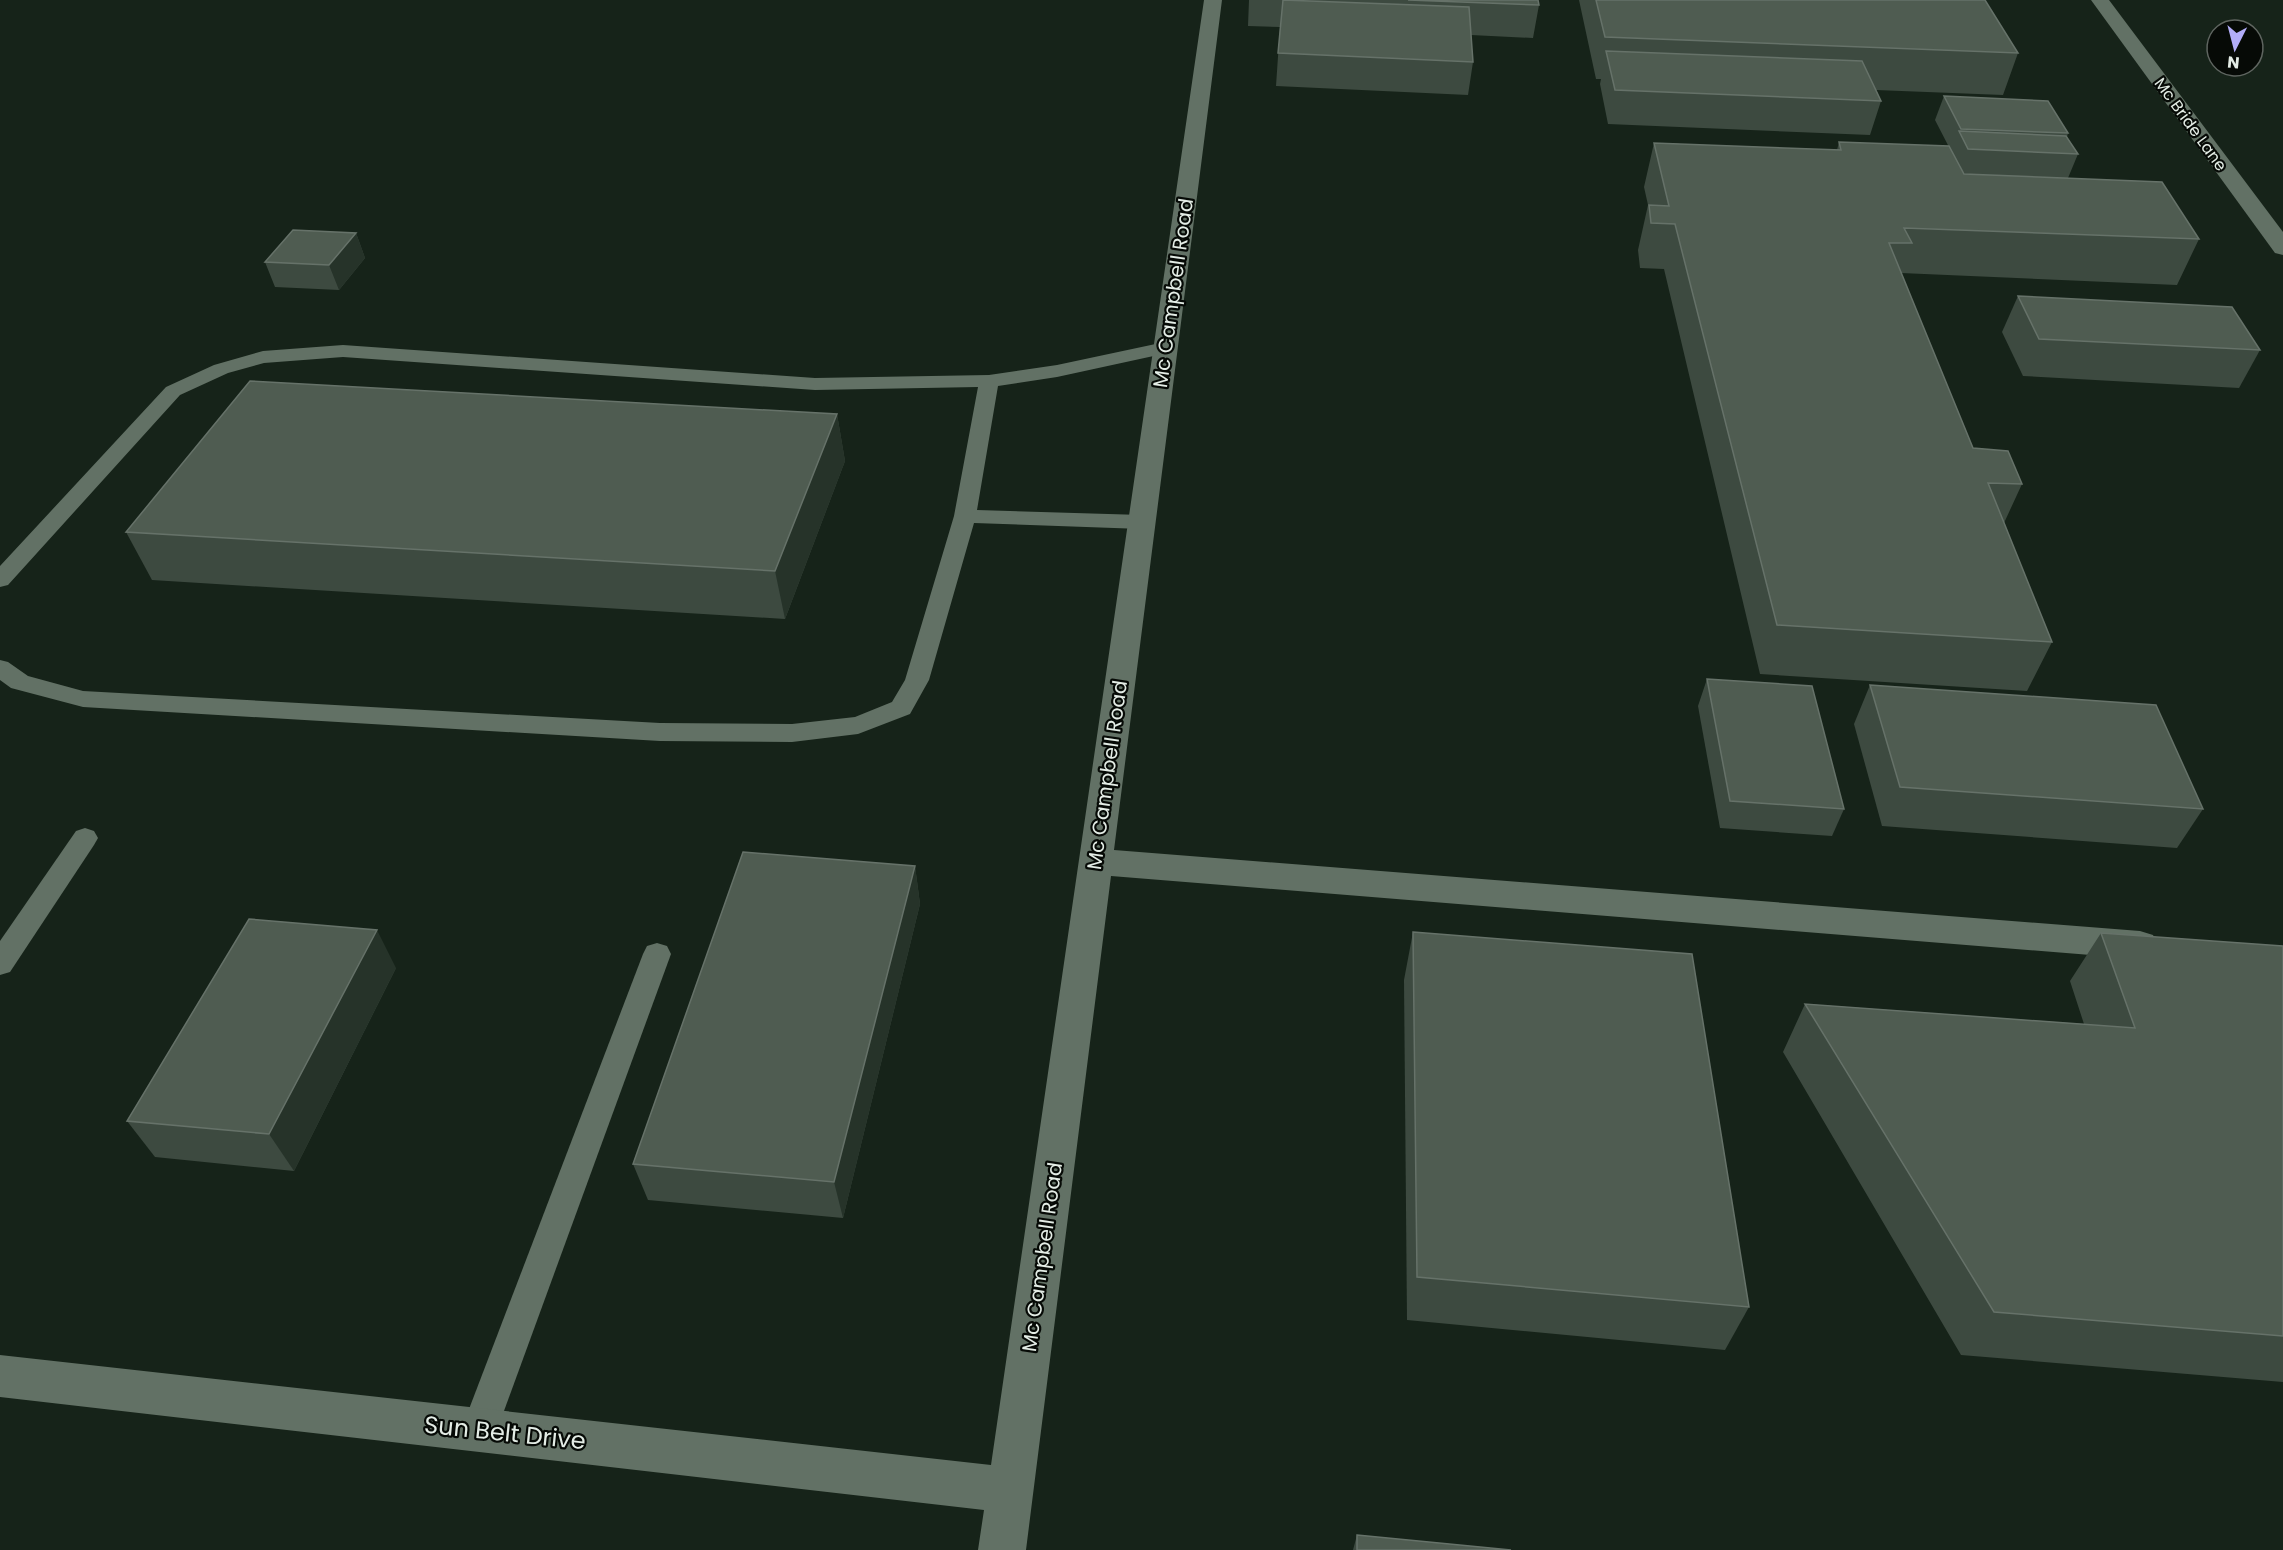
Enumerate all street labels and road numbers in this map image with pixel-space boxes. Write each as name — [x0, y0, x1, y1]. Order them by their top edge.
street label: Mc Bride Lane — [2149, 73, 2232, 176]
street label: Mc Campbell Road — [1146, 197, 1200, 389]
street label: Mc Campbell Road — [1080, 679, 1134, 871]
street label: Mc Campbell Road — [1015, 1161, 1069, 1353]
street label: Sun Belt Drive — [423, 1408, 587, 1457]

